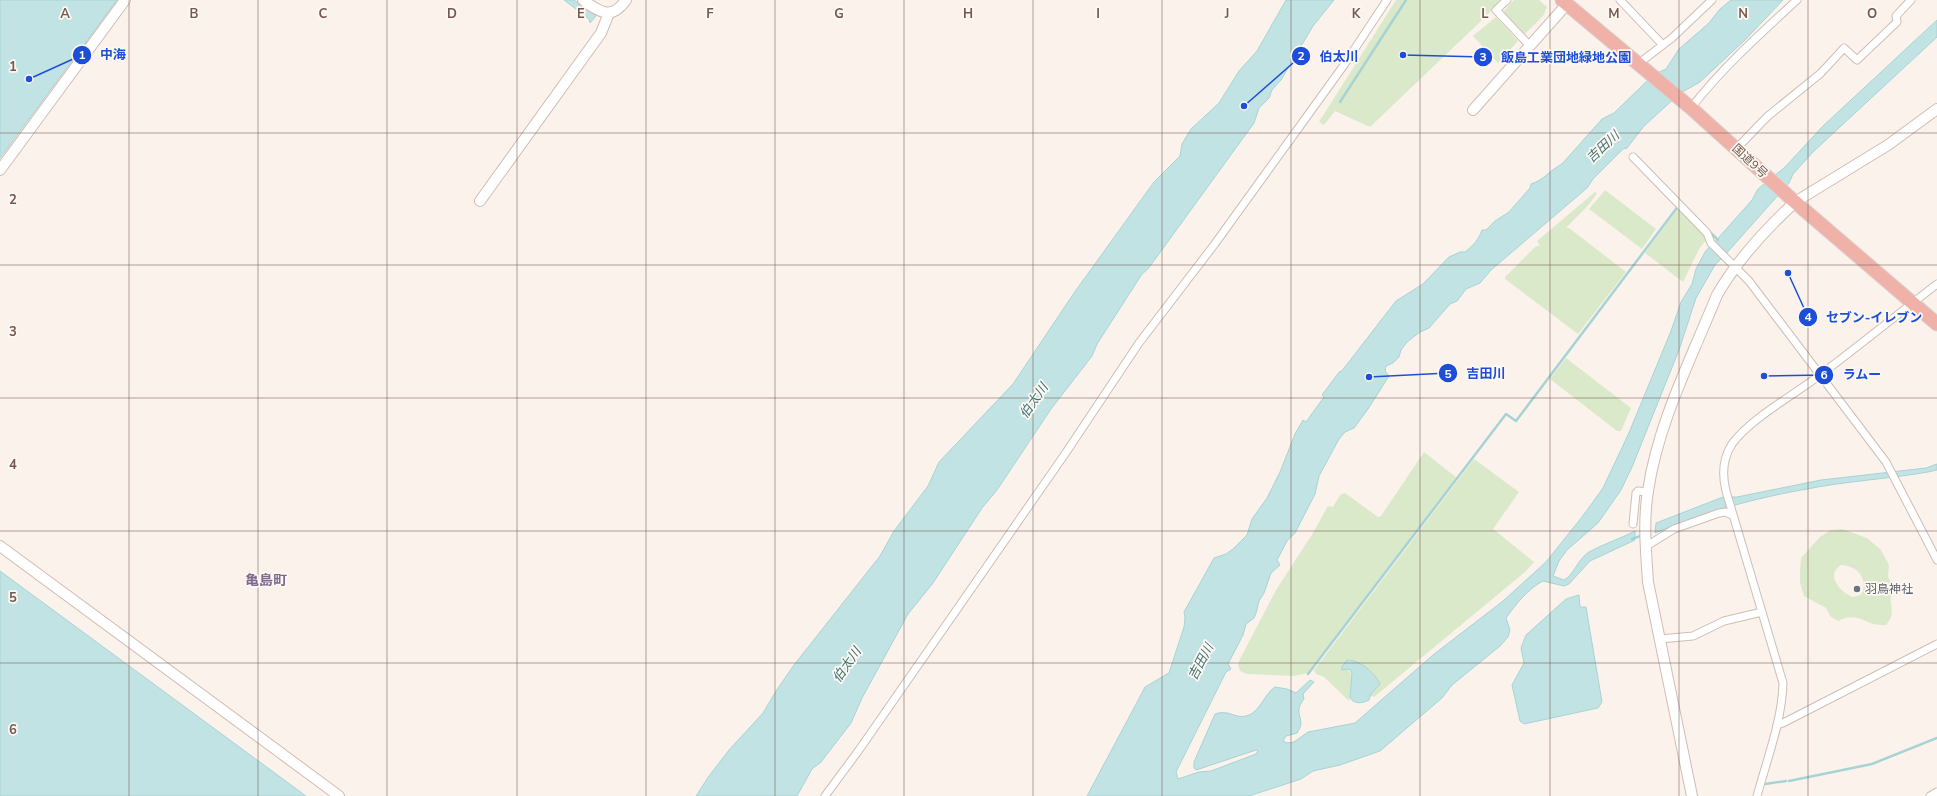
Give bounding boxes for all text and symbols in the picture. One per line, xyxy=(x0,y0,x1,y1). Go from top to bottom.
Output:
text: A xyxy=(60,5,70,23)
text: B xyxy=(190,5,199,23)
text: C xyxy=(319,5,328,23)
text: D xyxy=(447,5,457,23)
text: E xyxy=(577,5,585,23)
text: F xyxy=(706,5,714,23)
text: G xyxy=(834,5,844,23)
text: H xyxy=(963,5,973,23)
text: I xyxy=(1096,5,1100,23)
text: J xyxy=(1224,5,1229,23)
text: K xyxy=(1352,5,1361,23)
text: L xyxy=(1481,5,1489,23)
text: M xyxy=(1608,5,1620,23)
text: N xyxy=(1738,5,1748,23)
text: O xyxy=(1867,5,1877,23)
callout: 中海 xyxy=(72,42,134,67)
callout: 伯太川 xyxy=(1291,44,1366,69)
callout: 飯島工業団地緑地公園 xyxy=(1473,45,1639,70)
text: 中海 xyxy=(100,46,126,64)
text: 1 xyxy=(78,47,86,63)
text: 2 xyxy=(1297,48,1305,64)
text: 伯太川 xyxy=(1319,48,1359,66)
text: 3 xyxy=(1479,49,1487,65)
text: 飯島工業団地緑地公園 xyxy=(1501,49,1631,67)
text: 1 xyxy=(9,58,17,76)
water label: 吉田川 xyxy=(1583,126,1625,167)
street label: 国道9号 xyxy=(1729,140,1771,182)
text: 2 xyxy=(9,191,17,209)
callout: セブン-イレブン xyxy=(1798,305,1931,330)
text: 4 xyxy=(1804,309,1812,325)
text: セブン-イレブン xyxy=(1826,309,1922,327)
text: 3 xyxy=(9,323,17,341)
callout: 吉田川 xyxy=(1438,361,1513,386)
callout: ラムー xyxy=(1814,362,1889,387)
text: 吉田川 xyxy=(1466,365,1506,383)
text: 5 xyxy=(1444,366,1452,382)
text: ラムー xyxy=(1843,366,1881,384)
text: 6 xyxy=(1820,367,1828,383)
water label: 伯太川 xyxy=(1015,378,1054,422)
text: 4 xyxy=(9,456,17,474)
district label: 亀島町 xyxy=(245,571,287,590)
place label: 羽鳥神社 xyxy=(1865,581,1913,597)
marker: 羽鳥神社 xyxy=(1852,584,1862,594)
text: 5 xyxy=(9,589,17,607)
water label: 吉田川 xyxy=(1184,639,1219,683)
water label: 伯太川 xyxy=(828,642,867,686)
text: 6 xyxy=(9,721,17,739)

